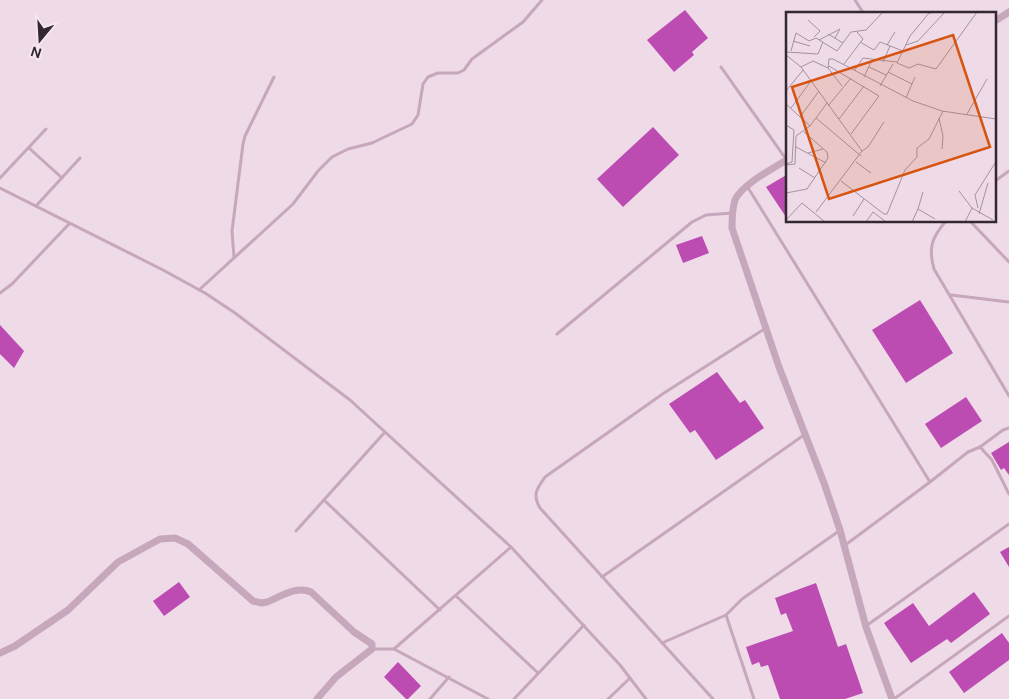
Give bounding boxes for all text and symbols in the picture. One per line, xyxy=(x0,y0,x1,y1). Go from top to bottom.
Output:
inset map xyxy=(786,12,996,222)
north arrow xyxy=(15,15,65,65)
text: N xyxy=(28,42,44,63)

